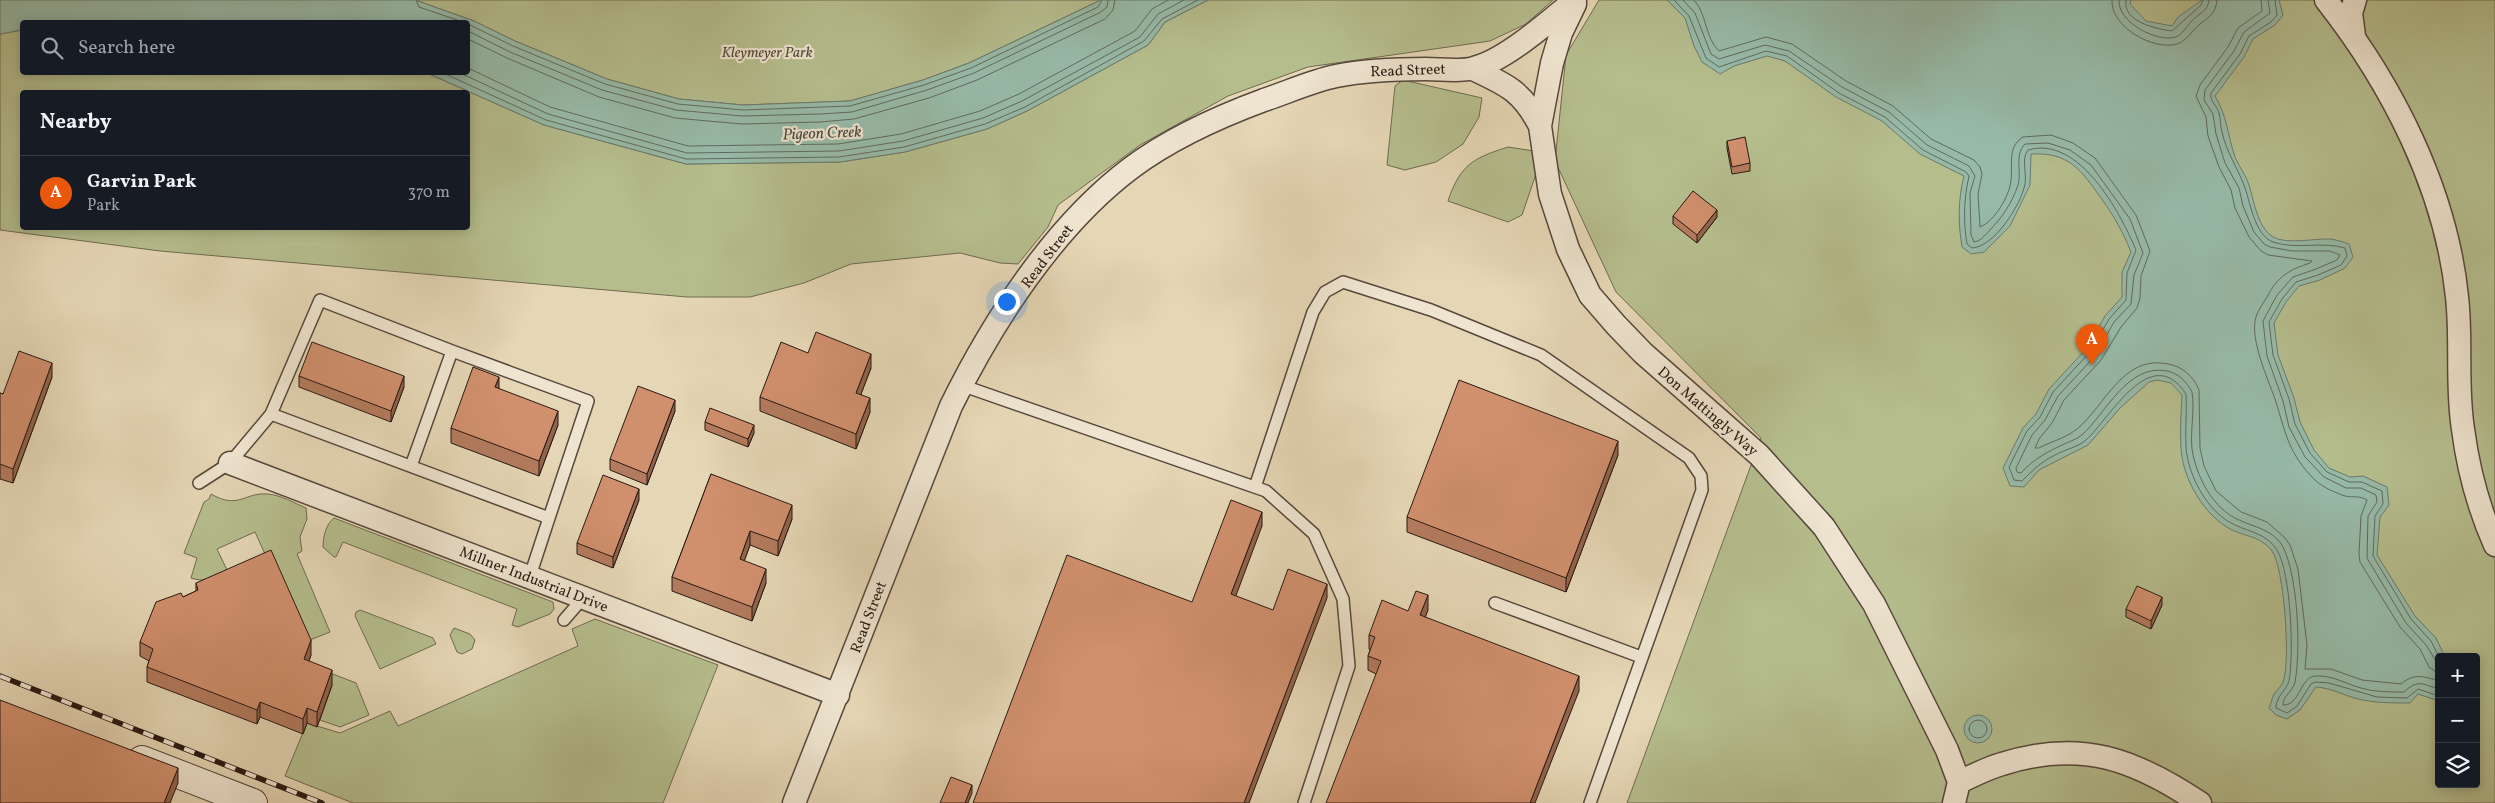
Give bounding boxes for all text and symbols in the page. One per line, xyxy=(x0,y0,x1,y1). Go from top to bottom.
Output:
search box xyxy=(20,20,470,75)
icon: search xyxy=(38,34,66,62)
text: Search here xyxy=(78,35,175,61)
park label: Kleymeyer Park xyxy=(721,43,813,64)
street label: Read Street xyxy=(1370,60,1446,83)
text: Nearby xyxy=(40,108,111,137)
water label: Pigeon Creek xyxy=(782,122,863,146)
text: Garvin Park xyxy=(87,169,197,195)
text: A xyxy=(50,182,62,204)
text: 370 m xyxy=(408,182,450,204)
text: Park xyxy=(87,195,120,217)
street label: Read Street xyxy=(1017,221,1079,293)
your location xyxy=(994,289,1020,315)
pin: A xyxy=(2076,324,2108,365)
street label: Don Mattingly Way xyxy=(1652,362,1762,462)
street label: Millner Industrial Drive xyxy=(456,542,611,619)
street label: Read Street xyxy=(846,579,893,656)
map controls xyxy=(2435,653,2480,788)
button: + xyxy=(2435,653,2480,698)
button: − xyxy=(2435,698,2480,743)
button: layers xyxy=(2435,743,2480,788)

